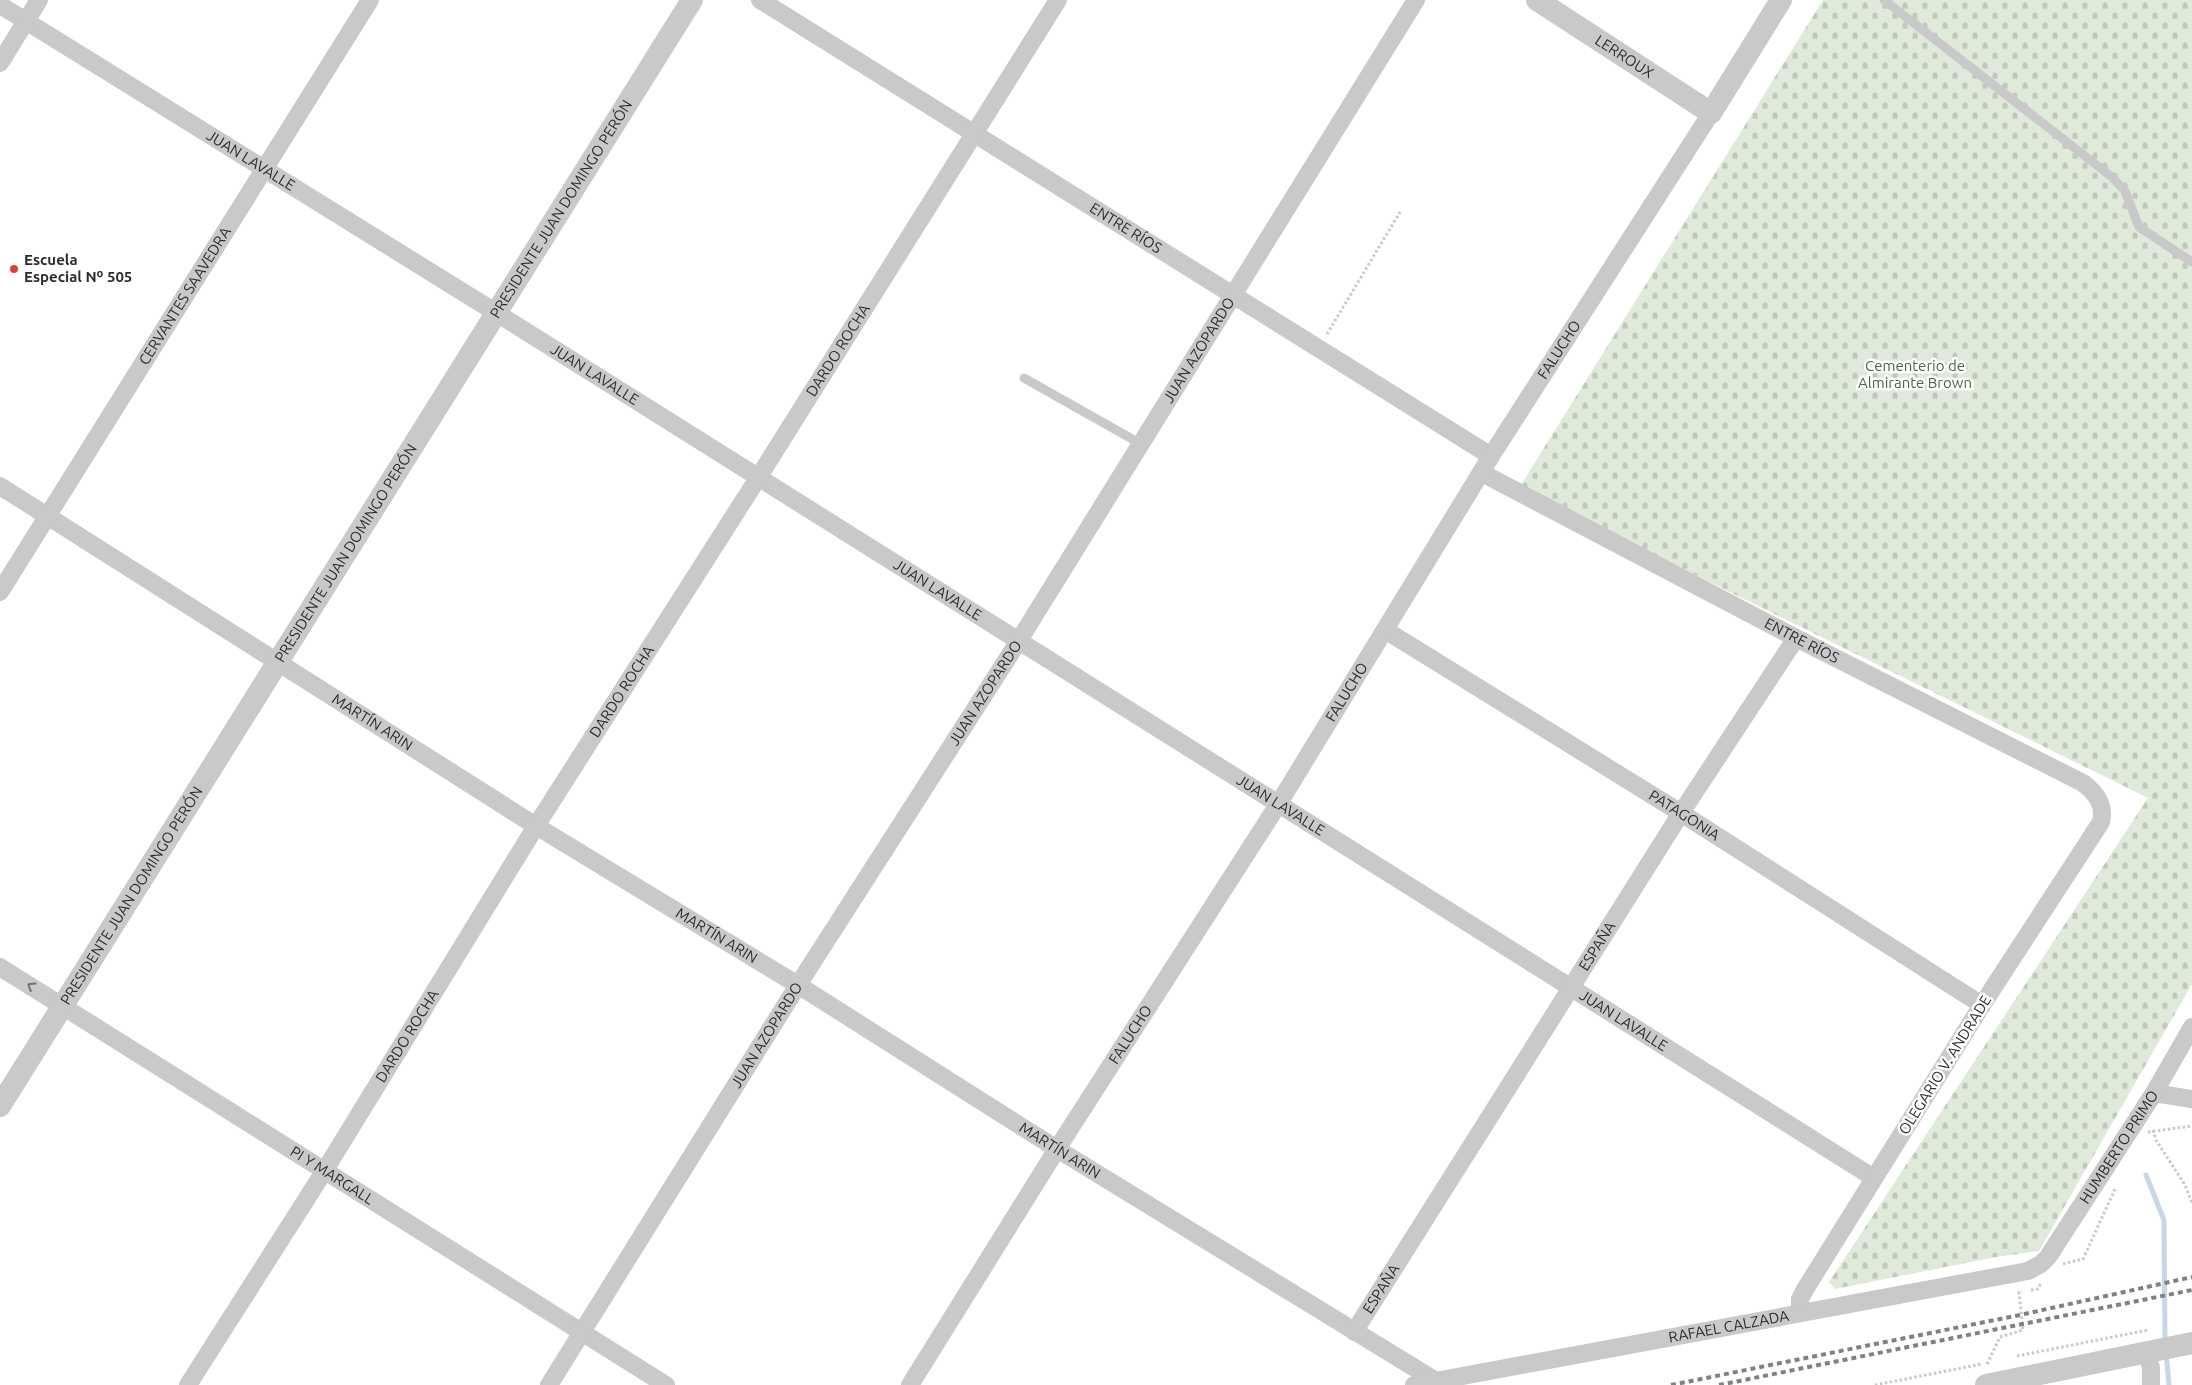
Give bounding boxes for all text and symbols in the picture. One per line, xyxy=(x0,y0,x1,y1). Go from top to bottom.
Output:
street label: LERROUX xyxy=(1592,31,1657,81)
street label: PRESIDENTE JUAN DOMINGO PERÓN xyxy=(486,97,635,321)
street label: JUAN LAVALLE xyxy=(204,126,298,194)
street label: ENTRE RÍOS xyxy=(1087,199,1165,257)
street label: CERVANTES SAAVEDRA xyxy=(135,223,234,368)
place label: Escuela Especial Nº 505 xyxy=(24,251,132,285)
marker: Escuela Especial Nº 505 xyxy=(8,263,20,275)
street label: JUAN AZOPARDO xyxy=(1159,294,1238,406)
street label: DARDO ROCHA xyxy=(802,301,873,399)
street label: FALUCHO xyxy=(1534,317,1584,382)
street label: JUAN LAVALLE xyxy=(548,340,642,408)
park label: Cementerio de Almirante Brown xyxy=(1858,357,1972,391)
street label: PRESIDENTE JUAN DOMINGO PERÓN xyxy=(271,441,420,665)
street label: JUAN LAVALLE xyxy=(891,555,985,623)
street label: ENTRE RÍOS xyxy=(1762,614,1842,666)
street label: JUAN AZOPARDO xyxy=(945,637,1025,748)
street label: DARDO ROCHA xyxy=(586,642,657,740)
street label: FALUCHO xyxy=(1322,659,1371,725)
street label: MARTÍN ARIN xyxy=(329,690,416,754)
street label: JUAN LAVALLE xyxy=(1234,771,1328,839)
street label: PRESIDENTE JUAN DOMINGO PERÓN xyxy=(57,783,206,1008)
street label: PATAGONIA xyxy=(1646,786,1723,844)
street label: MARTÍN ARIN xyxy=(673,904,761,966)
street label: ESPAÑA xyxy=(1575,918,1619,974)
street label: JUAN AZOPARDO xyxy=(727,979,806,1091)
one-way arrow xyxy=(28,983,37,993)
street label: DARDO ROCHA xyxy=(372,986,442,1085)
street label: JUAN LAVALLE xyxy=(1577,986,1671,1054)
street label: OLEGARIO V. ANDRADE xyxy=(1895,992,1994,1137)
street label: FALUCHO xyxy=(1105,1002,1155,1067)
street label: HUMBERTO PRIMO xyxy=(2076,1087,2161,1207)
street label: MARTÍN ARIN xyxy=(1016,1118,1104,1182)
street label: PI Y MARGALL xyxy=(287,1142,378,1208)
street label: ESPAÑA xyxy=(1359,1261,1403,1316)
street label: RAFAEL CALZADA xyxy=(1667,1307,1790,1346)

